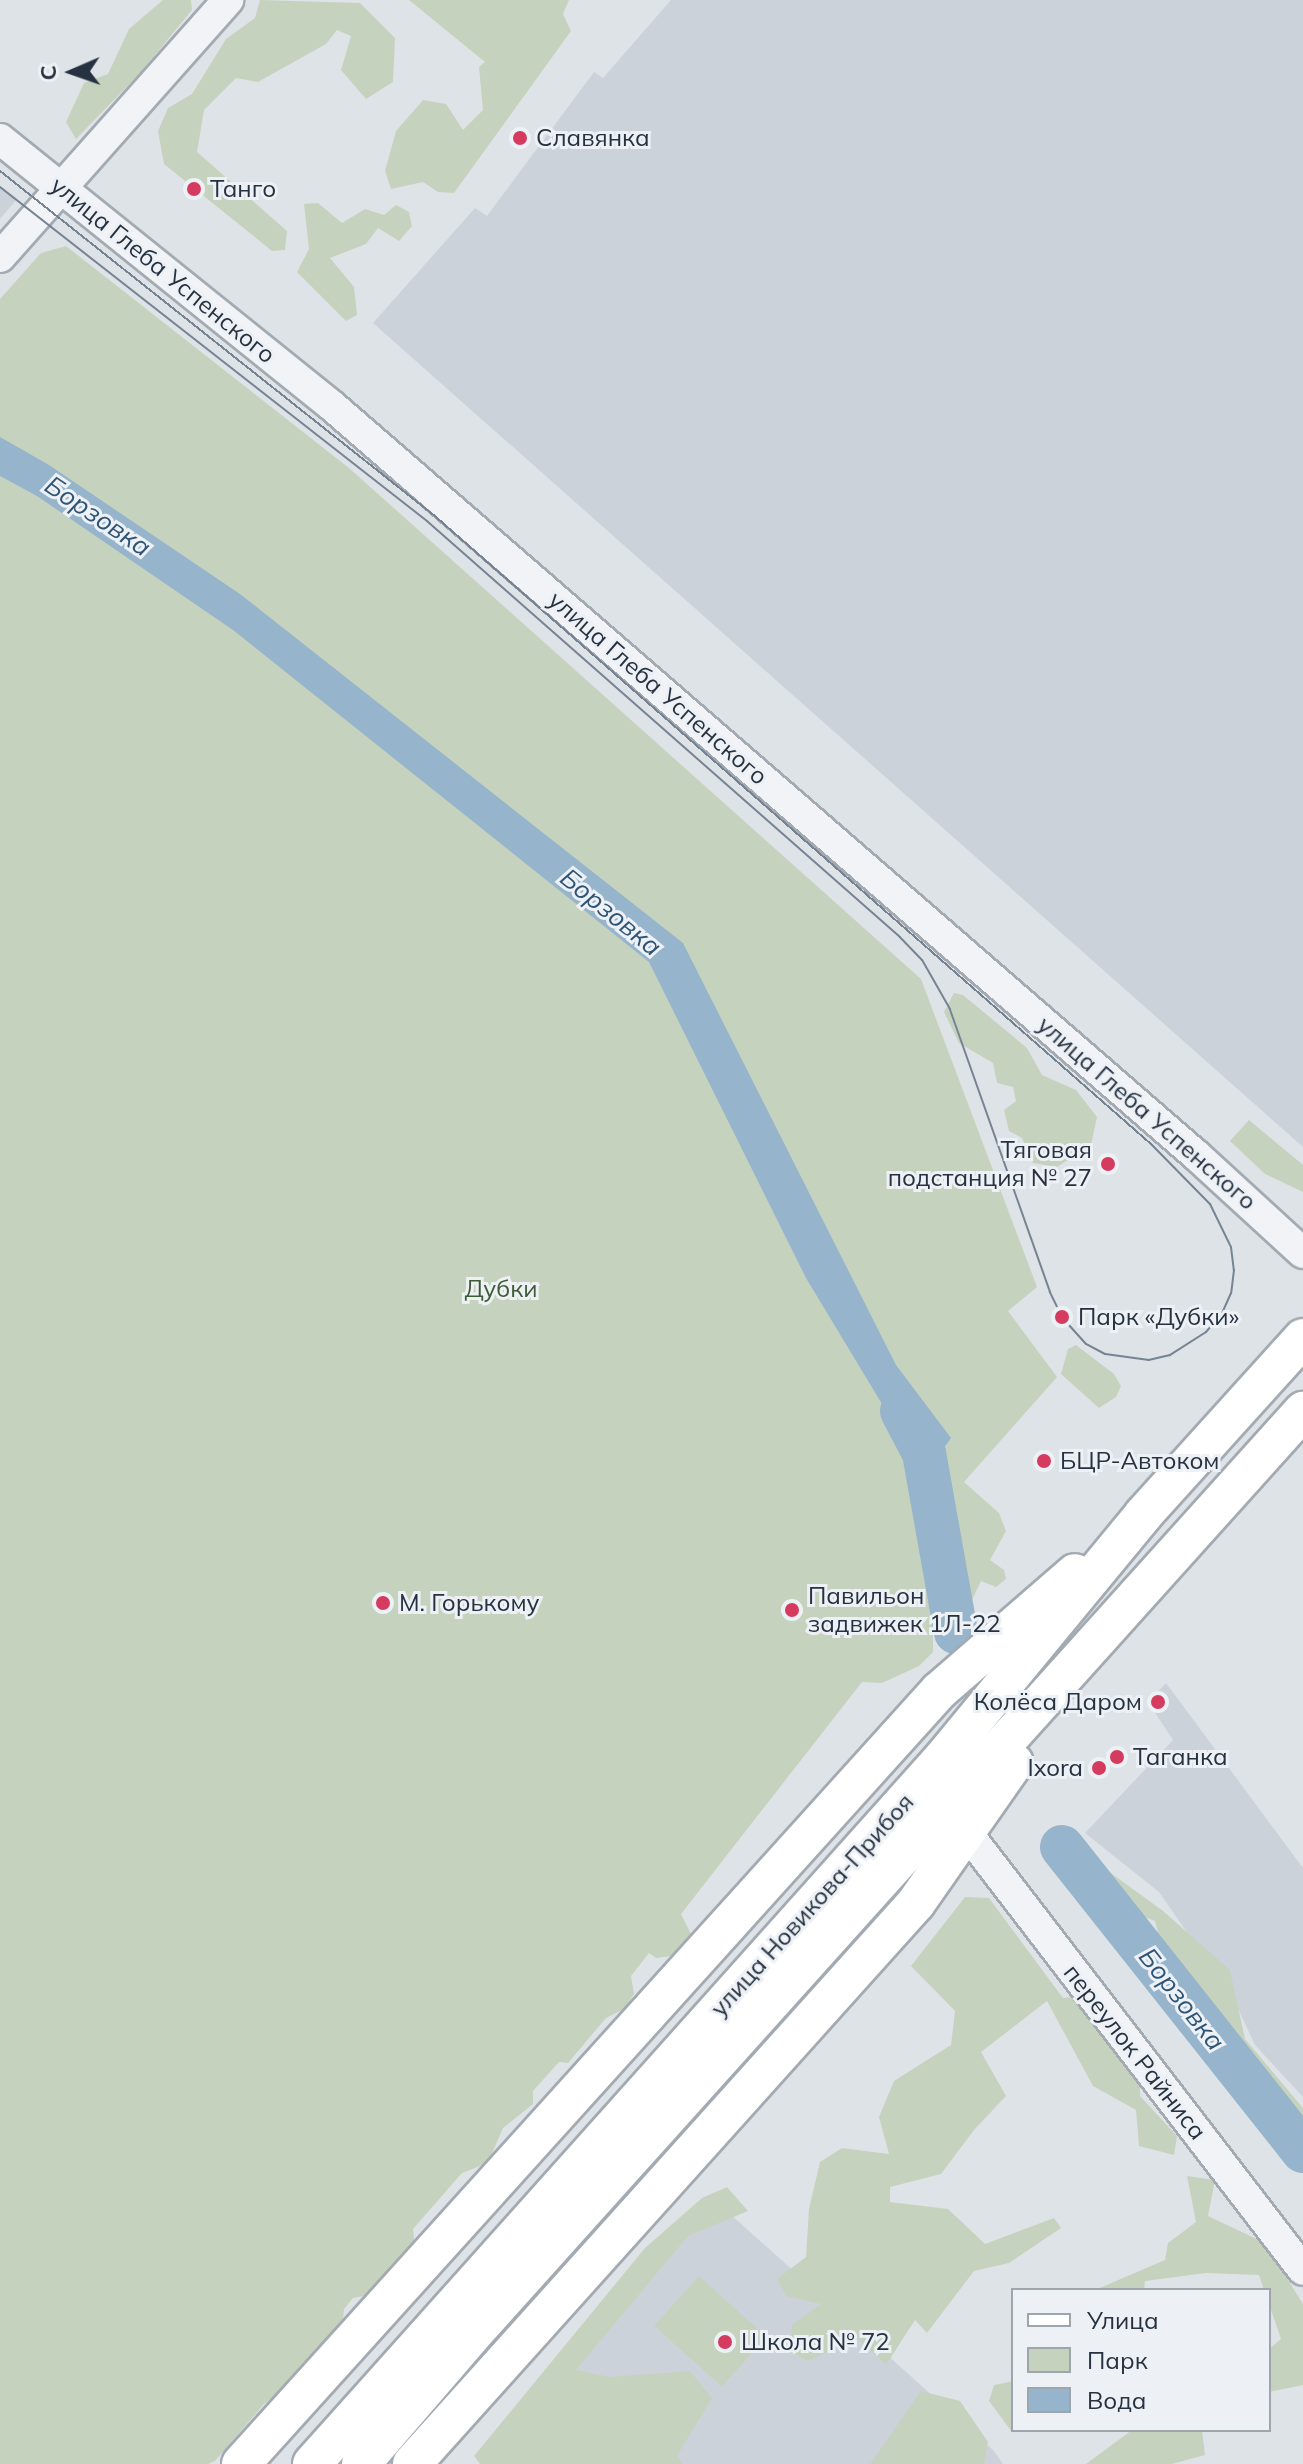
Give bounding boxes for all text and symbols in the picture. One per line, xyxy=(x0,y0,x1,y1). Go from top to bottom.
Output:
north arrow xyxy=(32,32,112,112)
text: С xyxy=(34,65,62,81)
place label: Славянка xyxy=(536,124,650,152)
marker: Славянка xyxy=(511,129,529,147)
street label: улица Глеба Успенского xyxy=(45,171,281,369)
place label: Танго xyxy=(210,175,276,203)
marker: Танго xyxy=(185,180,203,198)
water label: Борзовка xyxy=(39,469,157,563)
street label: улица Глеба Успенского xyxy=(543,585,773,791)
water label: Борзовка xyxy=(554,862,668,962)
street label: улица Глеба Успенского xyxy=(1032,1010,1262,1216)
place label: Тяговая подстанция № 27 xyxy=(888,1136,1092,1192)
marker: Тяговая подстанция № 27 xyxy=(1099,1155,1117,1173)
park label: Дубки xyxy=(465,1275,537,1303)
place label: Парк «Дубки» xyxy=(1078,1303,1239,1331)
marker: Парк «Дубки» xyxy=(1053,1308,1071,1326)
place label: БЦР-Автоком xyxy=(1060,1447,1219,1475)
marker: БЦР-Автоком xyxy=(1035,1452,1053,1470)
place label: Павильон задвижек 1Л-22 xyxy=(808,1582,1001,1638)
place label: М. Горькому xyxy=(399,1589,540,1617)
marker: М. Горькому xyxy=(374,1594,392,1612)
marker: Павильон задвижек 1Л-22 xyxy=(783,1601,801,1619)
place label: Колёса Даром xyxy=(974,1688,1142,1716)
marker: Колёса Даром xyxy=(1149,1693,1167,1711)
place label: Таганка xyxy=(1133,1743,1228,1771)
marker: Таганка xyxy=(1108,1748,1126,1766)
place label: Ixora xyxy=(1028,1754,1083,1782)
marker: Ixora xyxy=(1090,1759,1108,1777)
street label: улица Новикова-Прибоя xyxy=(704,1788,920,2022)
water label: Борзовка xyxy=(1132,1942,1232,2056)
street label: переулок Райниса xyxy=(1058,1959,1212,2145)
legend xyxy=(1011,2288,1271,2432)
text: Улица xyxy=(1087,2305,1159,2335)
place label: Школа № 72 xyxy=(741,2328,890,2356)
marker: Школа № 72 xyxy=(716,2333,734,2351)
text: Парк xyxy=(1087,2345,1148,2375)
text: Вода xyxy=(1087,2385,1147,2415)

